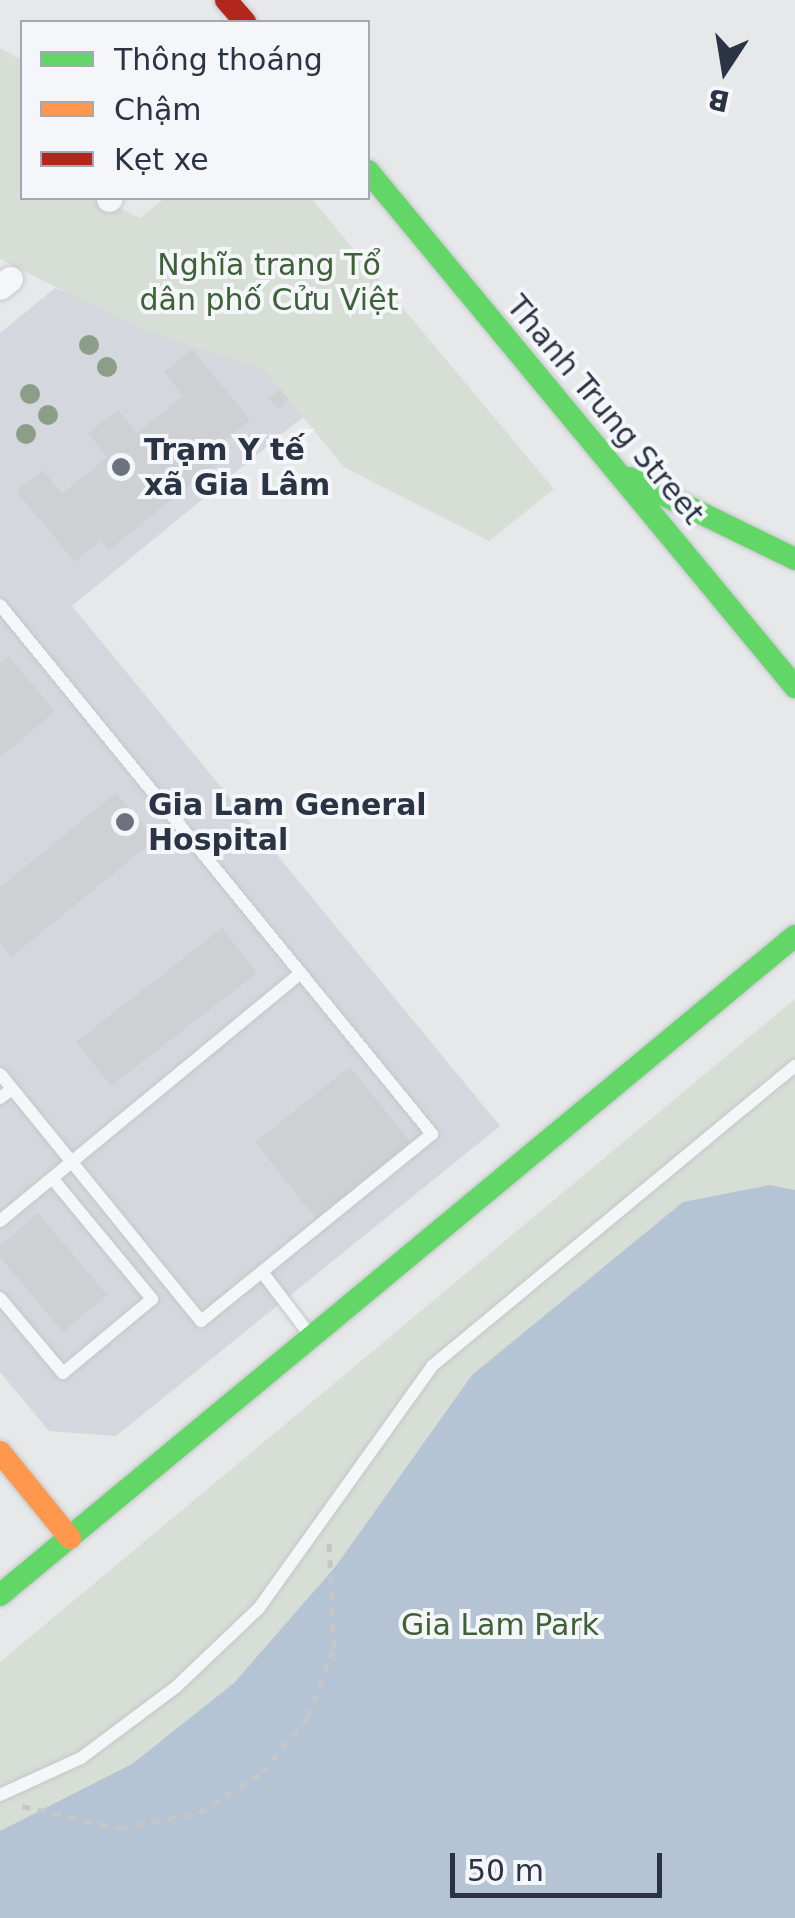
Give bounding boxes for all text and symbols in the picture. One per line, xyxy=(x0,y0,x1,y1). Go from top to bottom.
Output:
legend xyxy=(20,20,370,200)
north arrow xyxy=(675,20,775,120)
text: Thông thoáng xyxy=(114,42,323,77)
text: B xyxy=(705,81,733,118)
text: Chậm xyxy=(114,92,202,127)
text: Kẹt xe xyxy=(114,142,209,177)
park label: Nghĩa trang Tổ dân phố Cửu Việt xyxy=(140,247,398,318)
street label: Thanh Trung Street xyxy=(499,288,711,532)
place label: Trạm Y tế xã Gia Lâm xyxy=(144,432,330,502)
marker: Trạm Y tế xã Gia Lâm xyxy=(108,454,134,480)
place label: Gia Lam General Hospital xyxy=(148,787,427,858)
marker: Gia Lam General Hospital xyxy=(112,809,138,835)
park label: Gia Lam Park xyxy=(401,1607,599,1643)
scale bar xyxy=(455,1833,668,1895)
text: 50 m xyxy=(467,1853,544,1888)

